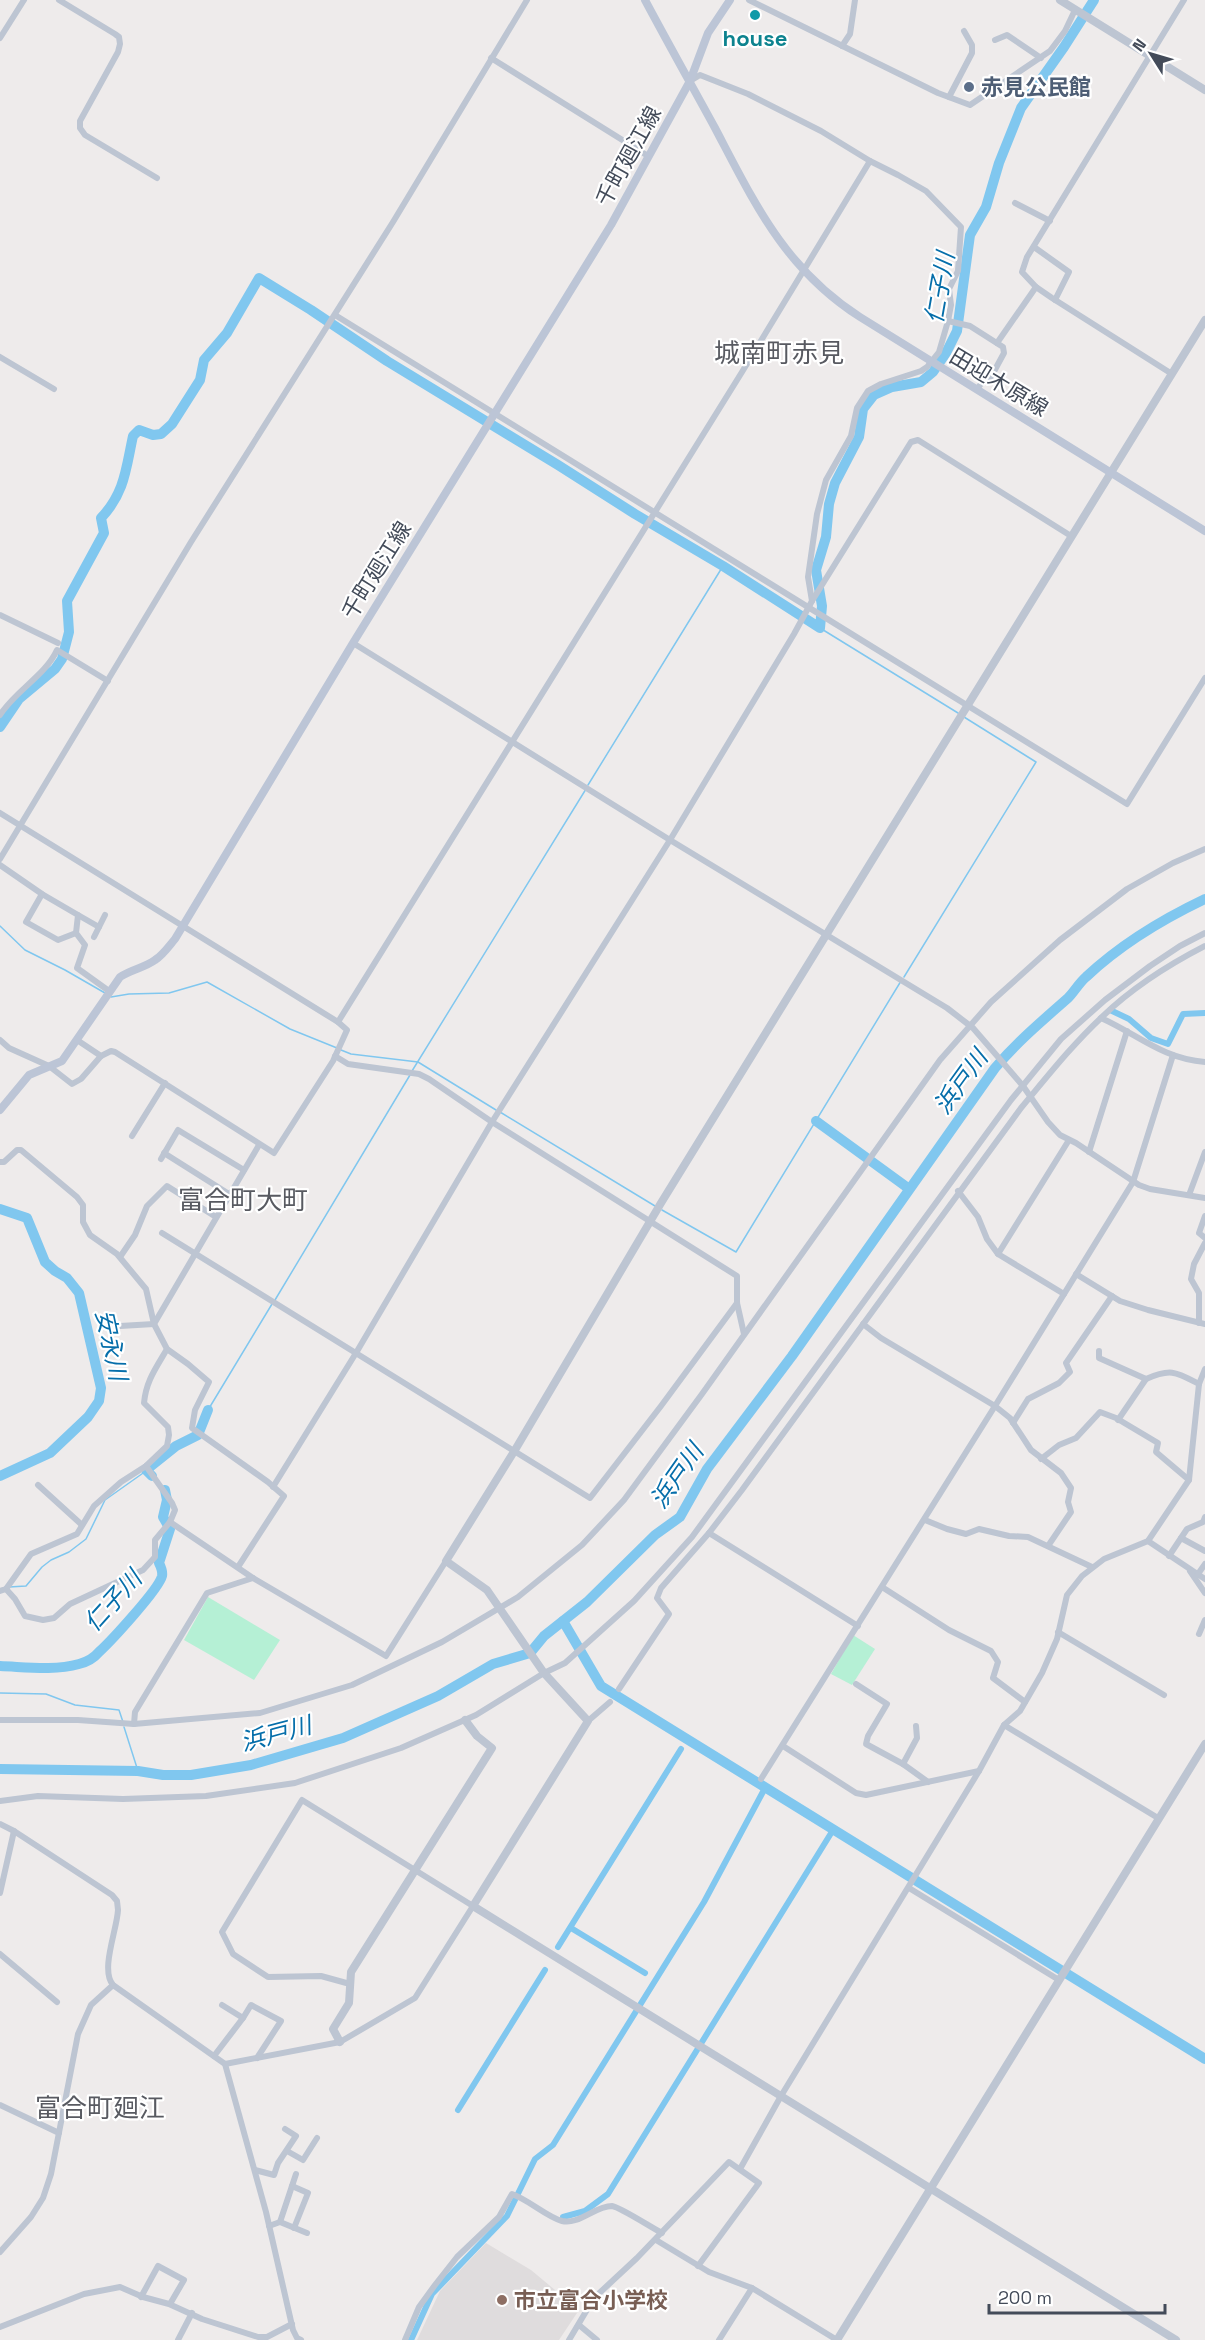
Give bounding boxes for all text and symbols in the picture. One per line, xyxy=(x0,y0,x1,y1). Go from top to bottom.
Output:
marker: house xyxy=(748,8,762,22)
place label: house xyxy=(723,24,787,52)
north arrow xyxy=(1121,24,1181,84)
text: N xyxy=(1128,35,1151,56)
place label: 赤見公民館 xyxy=(981,73,1091,101)
marker: 赤見公民館 xyxy=(962,80,976,94)
street label: 千町廻江線 xyxy=(589,101,667,211)
water label: 仁子川 xyxy=(918,247,962,326)
district label: 城南町赤見 xyxy=(714,336,844,370)
street label: 田迎木原線 xyxy=(945,342,1053,422)
street label: 千町廻江線 xyxy=(335,516,417,624)
water label: 浜戸川 xyxy=(927,1041,996,1120)
district label: 富合町大町 xyxy=(178,1183,308,1217)
water label: 安永川 xyxy=(89,1306,135,1386)
water label: 浜戸川 xyxy=(643,1435,712,1514)
water label: 仁子川 xyxy=(77,1561,150,1638)
water label: 浜戸川 xyxy=(237,1708,318,1758)
district label: 富合町廻江 xyxy=(35,2091,165,2125)
scale bar xyxy=(989,2277,1164,2315)
place label: 市立富合小学校 xyxy=(514,2286,668,2314)
text: 200 m xyxy=(998,2286,1052,2309)
marker: 市立富合小学校 xyxy=(495,2293,509,2307)

